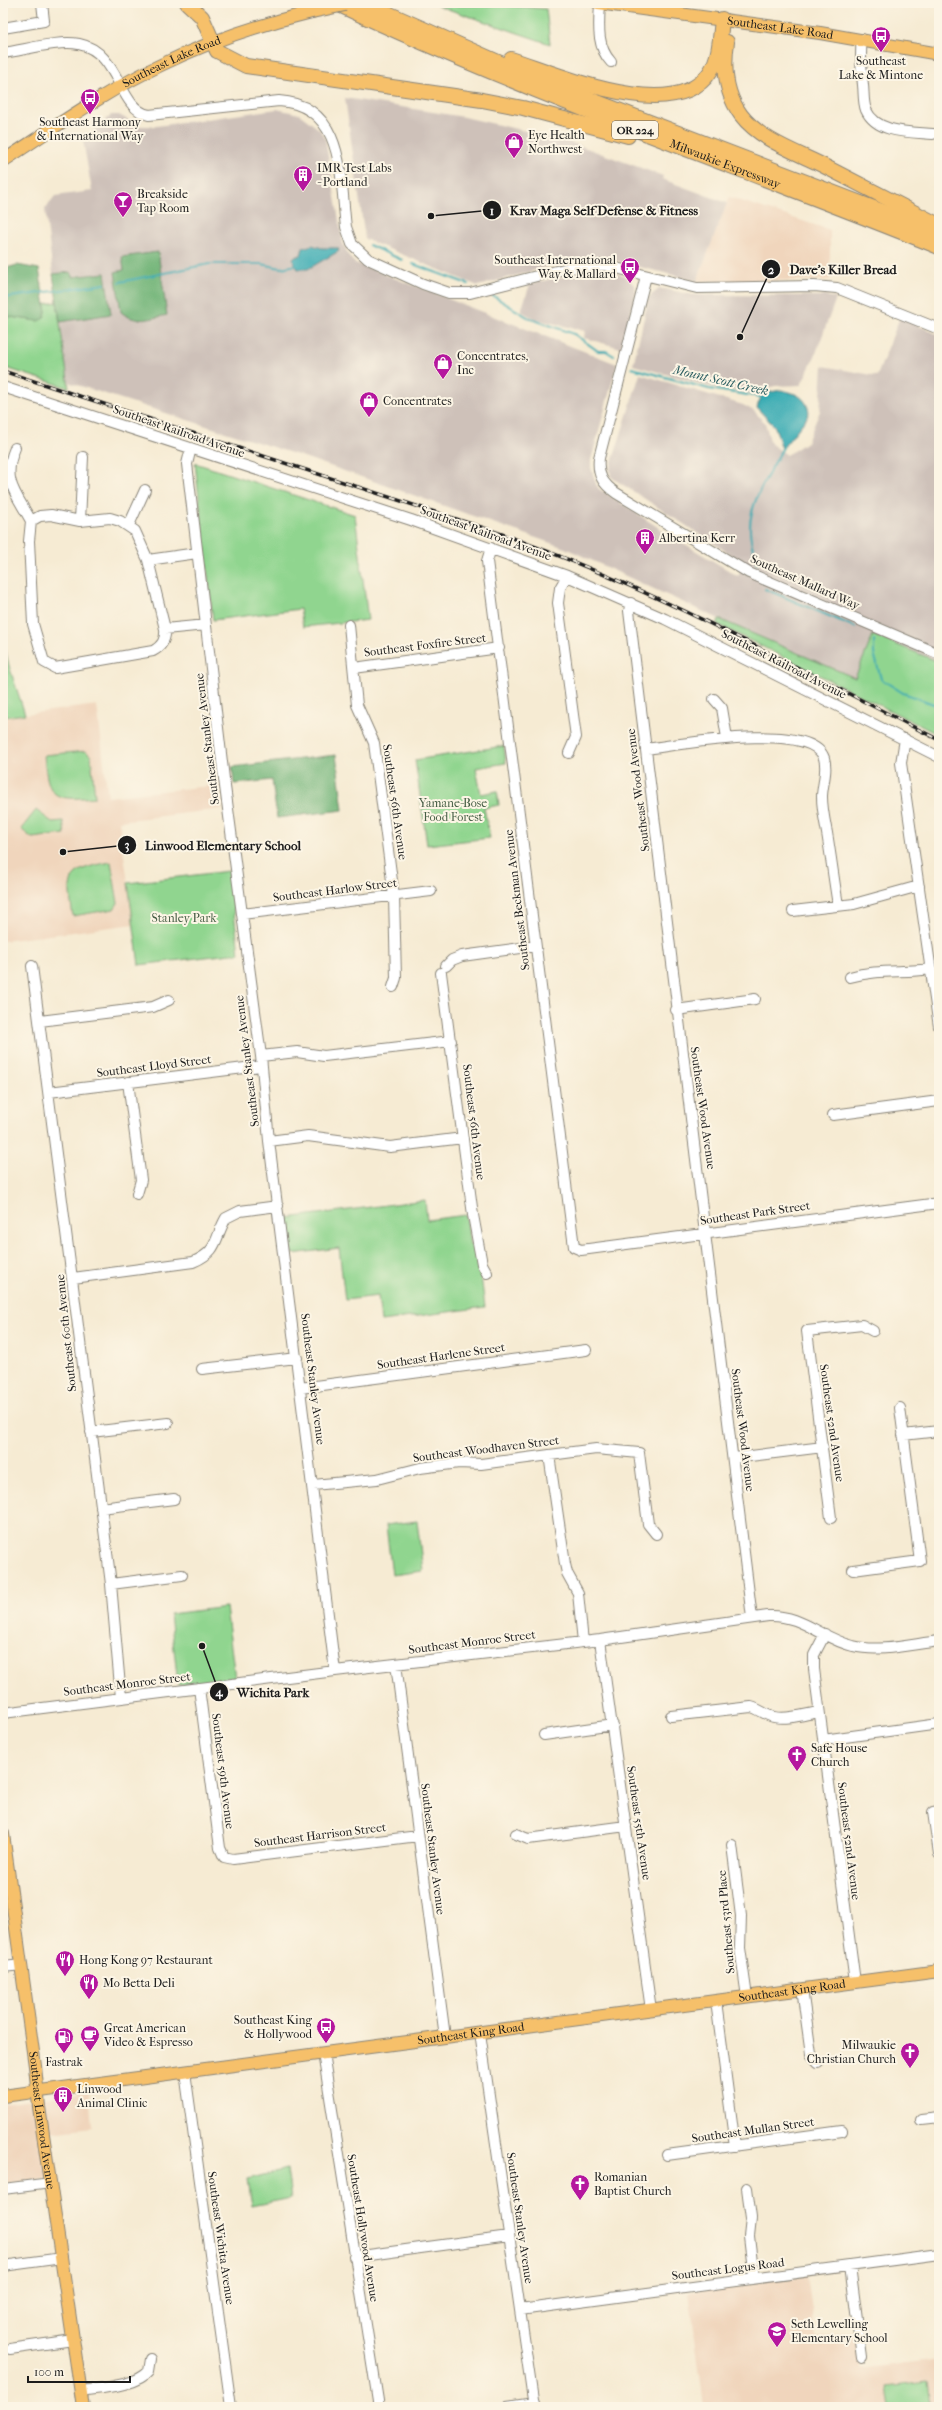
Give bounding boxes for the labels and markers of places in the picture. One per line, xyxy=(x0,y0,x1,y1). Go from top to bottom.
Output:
bus stop icon: Southeast Lake & Mintone xyxy=(870,25,892,53)
place label: Southeast Lake & Mintone xyxy=(839,54,923,82)
bus stop icon: Southeast Harmony & International Way xyxy=(79,87,101,115)
place label: Southeast Harmony & International Way xyxy=(37,115,144,143)
place label: Eye Health Northwest xyxy=(528,128,585,156)
shop icon: Eye Health Northwest xyxy=(503,131,525,159)
place label: IMR Test Labs - Portland xyxy=(317,161,392,189)
building icon: IMR Test Labs - Portland xyxy=(292,164,314,192)
place label: Breakside Tap Room xyxy=(137,187,189,215)
bar icon: Breakside Tap Room xyxy=(112,190,134,218)
callout: Krav Maga Self Defense & Fitness xyxy=(482,198,706,223)
place label: Southeast International Way & Mallard xyxy=(494,253,617,281)
bus stop icon: Southeast International Way & Mallard xyxy=(619,256,641,284)
callout: Dave's Killer Bread xyxy=(761,257,904,282)
place label: Concentrates, Inc xyxy=(457,349,529,377)
shop icon: Concentrates, Inc xyxy=(432,352,454,380)
shop icon: Concentrates xyxy=(358,390,380,418)
place label: Concentrates xyxy=(383,394,452,408)
building icon: Albertina Kerr xyxy=(634,527,656,555)
place label: Albertina Kerr xyxy=(658,531,736,545)
callout: Linwood Elementary School xyxy=(117,833,309,858)
callout: Wichita Park xyxy=(209,1680,318,1705)
place label: Safe House Church xyxy=(811,1741,868,1769)
church icon: Safe House Church xyxy=(786,1744,808,1772)
restaurant icon: Hong Kong 97 Restaurant xyxy=(54,1949,76,1977)
place label: Hong Kong 97 Restaurant xyxy=(79,1953,213,1967)
restaurant icon: Mo Betta Deli xyxy=(78,1972,100,2000)
place label: Mo Betta Deli xyxy=(103,1976,175,1990)
place label: Southeast King & Hollywood xyxy=(234,2013,313,2041)
bus stop icon: Southeast King & Hollywood xyxy=(315,2016,337,2044)
place label: Great American Video & Espresso xyxy=(103,2021,193,2049)
cafe icon: Great American Video & Espresso xyxy=(79,2024,101,2052)
fuel station icon: Fastrak xyxy=(53,2026,75,2054)
place label: Milwaukie Christian Church xyxy=(807,2038,896,2066)
church icon: Milwaukie Christian Church xyxy=(899,2041,921,2069)
place label: Fastrak xyxy=(45,2055,84,2069)
place label: Linwood Animal Clinic xyxy=(76,2082,147,2110)
building icon: Linwood Animal Clinic xyxy=(52,2085,74,2113)
place label: Romanian Baptist Church xyxy=(594,2170,672,2198)
church icon: Romanian Baptist Church xyxy=(569,2173,591,2201)
place label: Seth Lewelling Elementary School xyxy=(791,2317,888,2345)
school or university icon: Seth Lewelling Elementary School xyxy=(766,2320,788,2348)

